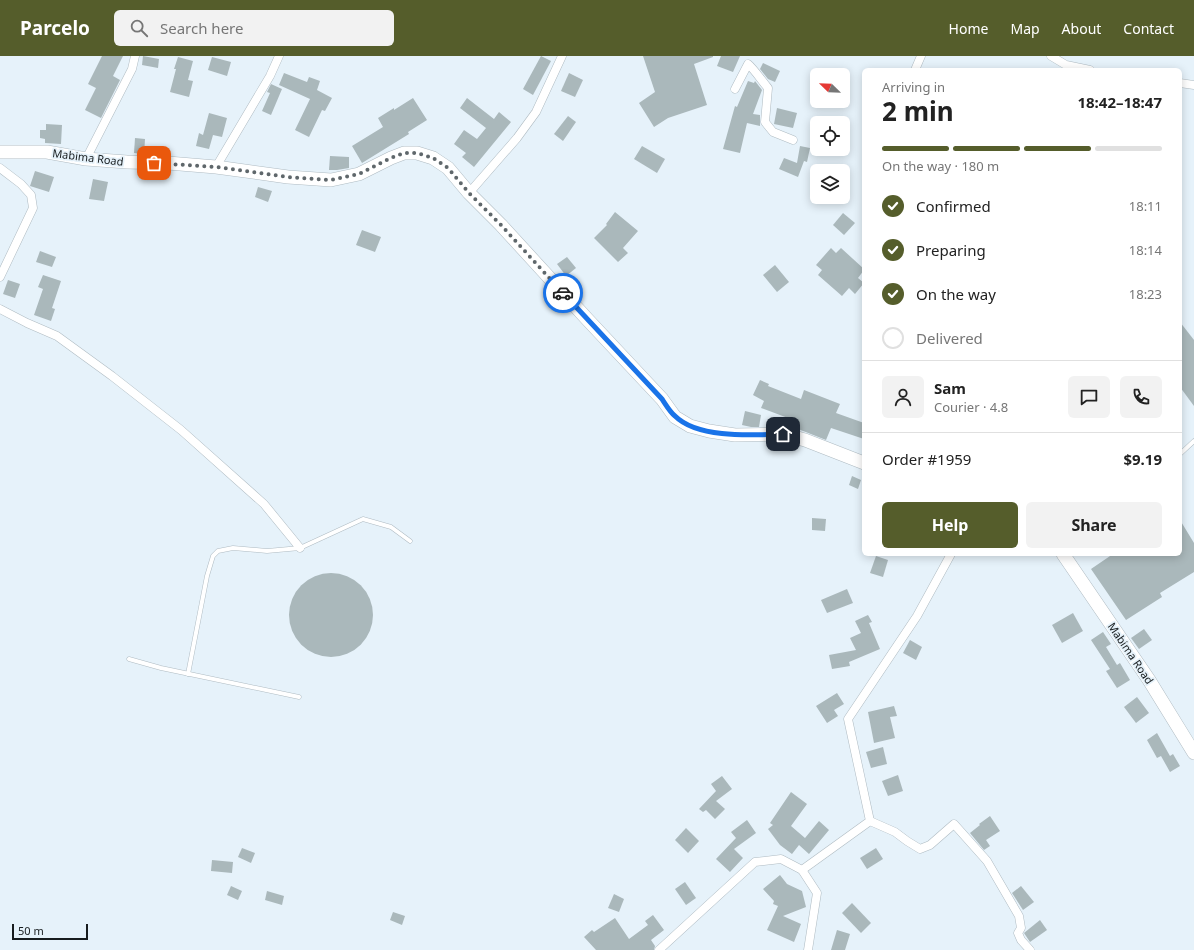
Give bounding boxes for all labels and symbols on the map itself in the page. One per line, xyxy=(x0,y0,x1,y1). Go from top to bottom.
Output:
north arrow xyxy=(810,68,850,108)
street label: Mabima Road xyxy=(52,145,124,169)
pin xyxy=(137,146,171,180)
courier xyxy=(543,273,583,313)
pin xyxy=(766,417,800,451)
street label: Mabima Road xyxy=(1105,619,1157,687)
scale bar xyxy=(12,922,88,941)

